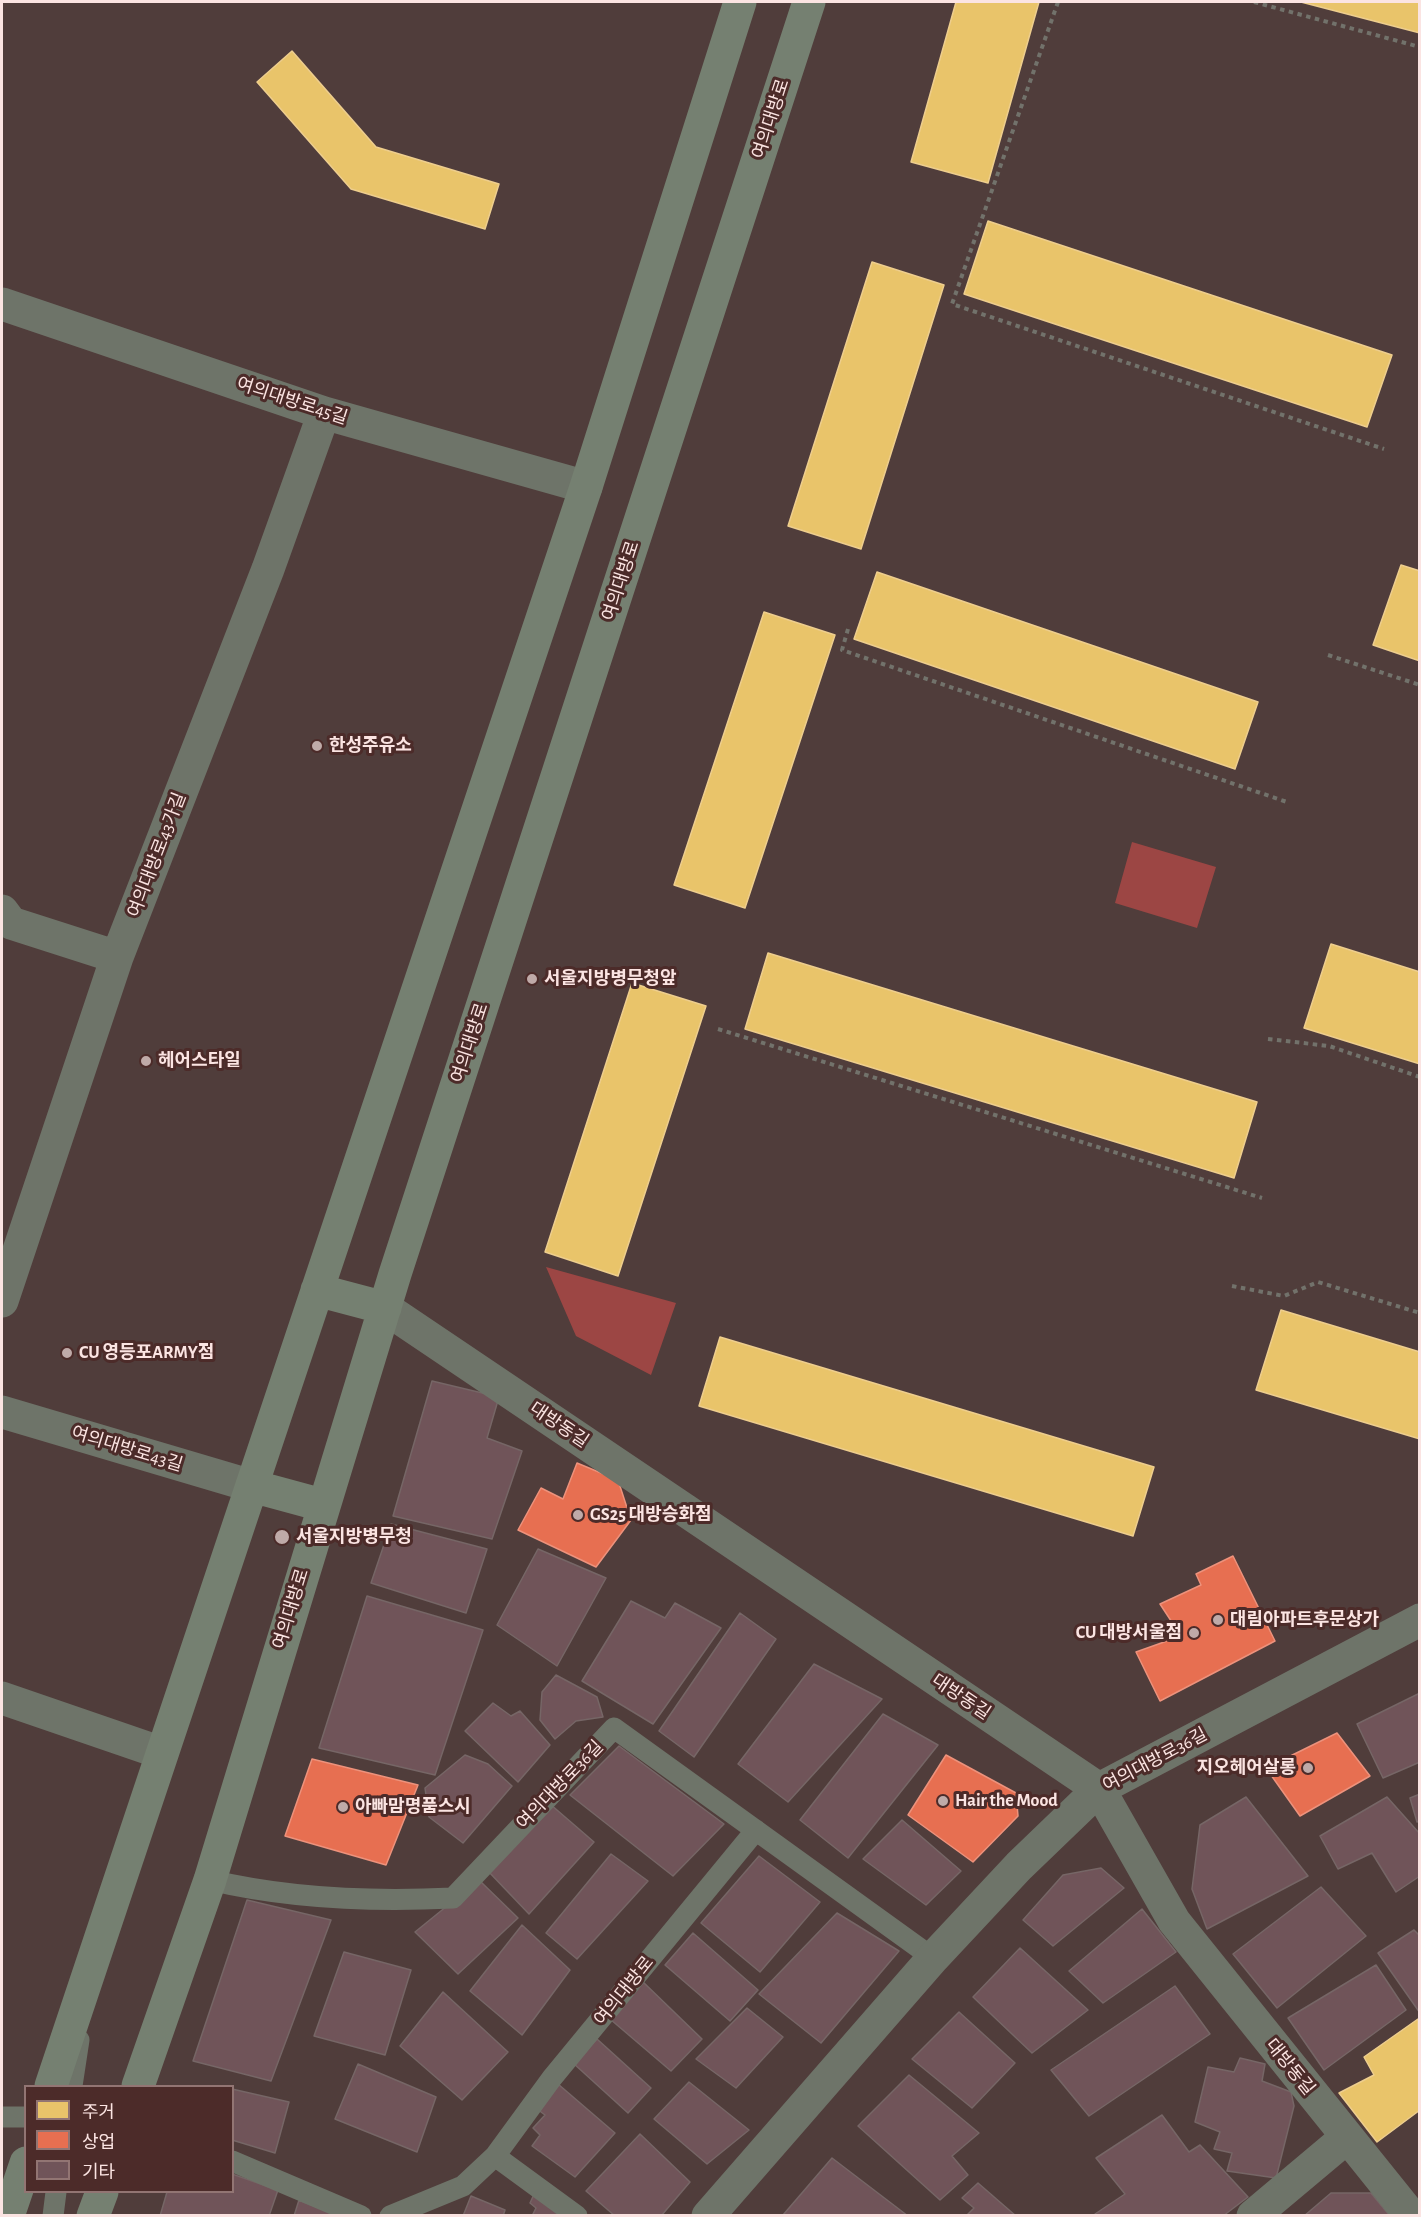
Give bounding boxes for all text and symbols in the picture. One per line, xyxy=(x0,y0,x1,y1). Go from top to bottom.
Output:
street label: 여의대방로 xyxy=(748,76,794,162)
street label: 여의대방로45길 xyxy=(234,373,350,429)
street label: 여의대방로 xyxy=(598,538,644,624)
place label: 한성주유소 xyxy=(329,735,412,757)
marker: 한성주유소 xyxy=(310,739,324,753)
street label: 여의대방로43가길 xyxy=(123,790,191,920)
place label: 서울지방병무청앞 xyxy=(544,968,676,990)
marker: 서울지방병무청앞 xyxy=(525,972,539,986)
street label: 여의대방로 xyxy=(447,1000,493,1086)
place label: 헤어스타일 xyxy=(158,1050,241,1072)
marker: 헤어스타일 xyxy=(139,1054,153,1068)
place label: CU 영등포ARMY점 xyxy=(79,1342,214,1364)
marker: CU 영등포ARMY점 xyxy=(60,1346,74,1360)
street label: 대방동길 xyxy=(526,1398,592,1452)
street label: 여의대방로43길 xyxy=(69,1422,185,1476)
place label: GS25 대방승화점 xyxy=(590,1504,711,1526)
marker: GS25 대방승화점 xyxy=(571,1508,585,1522)
place label: 서울지방병무청 xyxy=(296,1526,412,1548)
marker: 서울지방병무청 xyxy=(273,1528,291,1546)
street label: 여의대방로 xyxy=(269,1566,313,1652)
place label: 대림아파트후문상가 xyxy=(1230,1609,1379,1631)
marker: 대림아파트후문상가 xyxy=(1211,1613,1225,1627)
place label: CU 대방서울점 xyxy=(1076,1622,1182,1644)
marker: CU 대방서울점 xyxy=(1187,1626,1201,1640)
street label: 대방동길 xyxy=(928,1670,994,1724)
street label: 여의대방로36길 xyxy=(1099,1723,1211,1797)
street label: 여의대방로36길 xyxy=(512,1736,608,1834)
place label: 지오헤어살롱 xyxy=(1197,1757,1296,1779)
marker: 지오헤어살롱 xyxy=(1301,1761,1315,1775)
place label: Hair the Mood xyxy=(955,1790,1058,1812)
marker: Hair the Mood xyxy=(936,1794,950,1808)
place label: 아빠맘명품스시 xyxy=(355,1796,471,1818)
marker: 아빠맘명품스시 xyxy=(336,1800,350,1814)
street label: 여의대방로 xyxy=(590,1952,658,2030)
street label: 대방동길 xyxy=(1261,2034,1319,2100)
legend xyxy=(24,2085,234,2193)
text: 주거 xyxy=(82,2104,115,2122)
text: 상업 xyxy=(82,2134,115,2152)
text: 기타 xyxy=(82,2164,115,2182)

